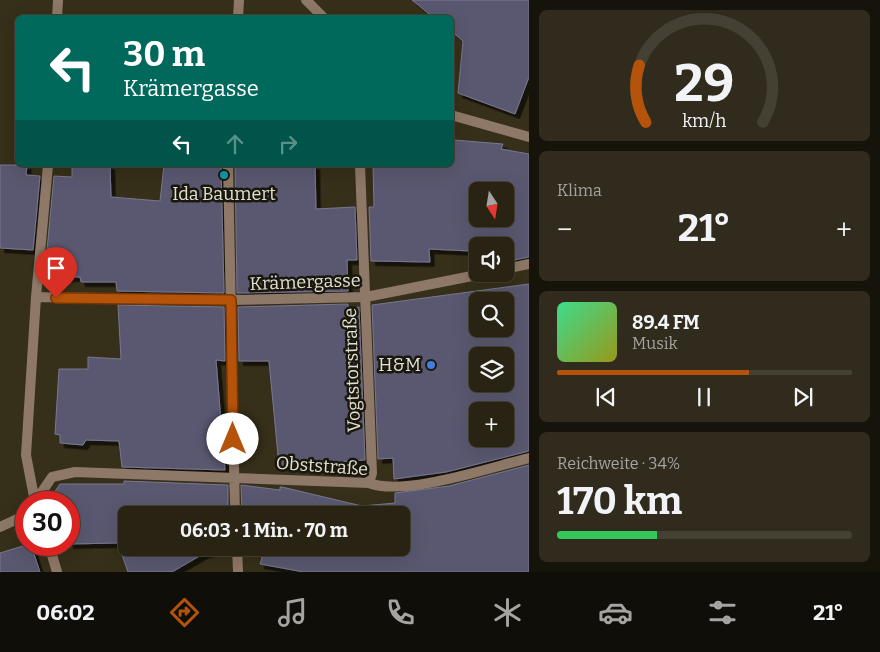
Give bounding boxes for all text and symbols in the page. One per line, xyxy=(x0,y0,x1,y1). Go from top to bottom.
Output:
text: 30 m xyxy=(123,33,205,75)
icon: left xyxy=(40,35,105,100)
text: 29 xyxy=(674,52,735,115)
text: Krämergasse xyxy=(123,75,259,102)
text: km/h xyxy=(682,110,727,132)
icon: left xyxy=(168,130,196,158)
icon: ahead xyxy=(221,130,249,158)
icon: right xyxy=(274,130,302,158)
marker: Ida Baumert xyxy=(218,169,230,181)
text: Klima xyxy=(557,181,602,200)
north arrow xyxy=(469,182,514,228)
map controls xyxy=(469,182,514,447)
place label: Ida Baumert xyxy=(172,183,276,205)
text: 21° xyxy=(678,205,731,251)
text: − xyxy=(557,213,572,246)
text: + xyxy=(836,213,852,246)
button: sound xyxy=(469,237,514,282)
pin xyxy=(35,247,77,298)
icon: arrive xyxy=(42,254,70,282)
street label: Krämergasse xyxy=(249,269,361,295)
button: search xyxy=(469,292,514,337)
street label: Vogtstorstraße xyxy=(339,307,365,433)
text: 89.4 FM xyxy=(632,311,700,334)
text: Musik xyxy=(632,334,678,353)
button: layers xyxy=(469,347,514,392)
place label: H&M xyxy=(378,354,421,376)
marker: H&M xyxy=(425,359,437,371)
icon: previous xyxy=(592,383,620,411)
icon: pause xyxy=(690,383,718,411)
icon: next xyxy=(789,383,817,411)
button: + xyxy=(469,402,514,447)
position arrow xyxy=(206,412,258,464)
street label: Obststraße xyxy=(275,452,369,480)
text: Reichweite · 34% xyxy=(557,454,680,473)
text: 170 km xyxy=(557,478,682,524)
speed limit sign: 30 xyxy=(15,491,80,556)
text: 06:03 · 1 Min. · 70 m xyxy=(180,519,348,542)
icon: directions xyxy=(167,595,202,630)
icon: music xyxy=(275,595,310,630)
icon: phone xyxy=(383,595,418,630)
icon: climate xyxy=(490,595,525,630)
icon: car xyxy=(598,595,633,630)
icon: filters xyxy=(705,595,740,630)
text: 06:02 xyxy=(36,599,95,626)
text: 21° xyxy=(813,599,844,626)

